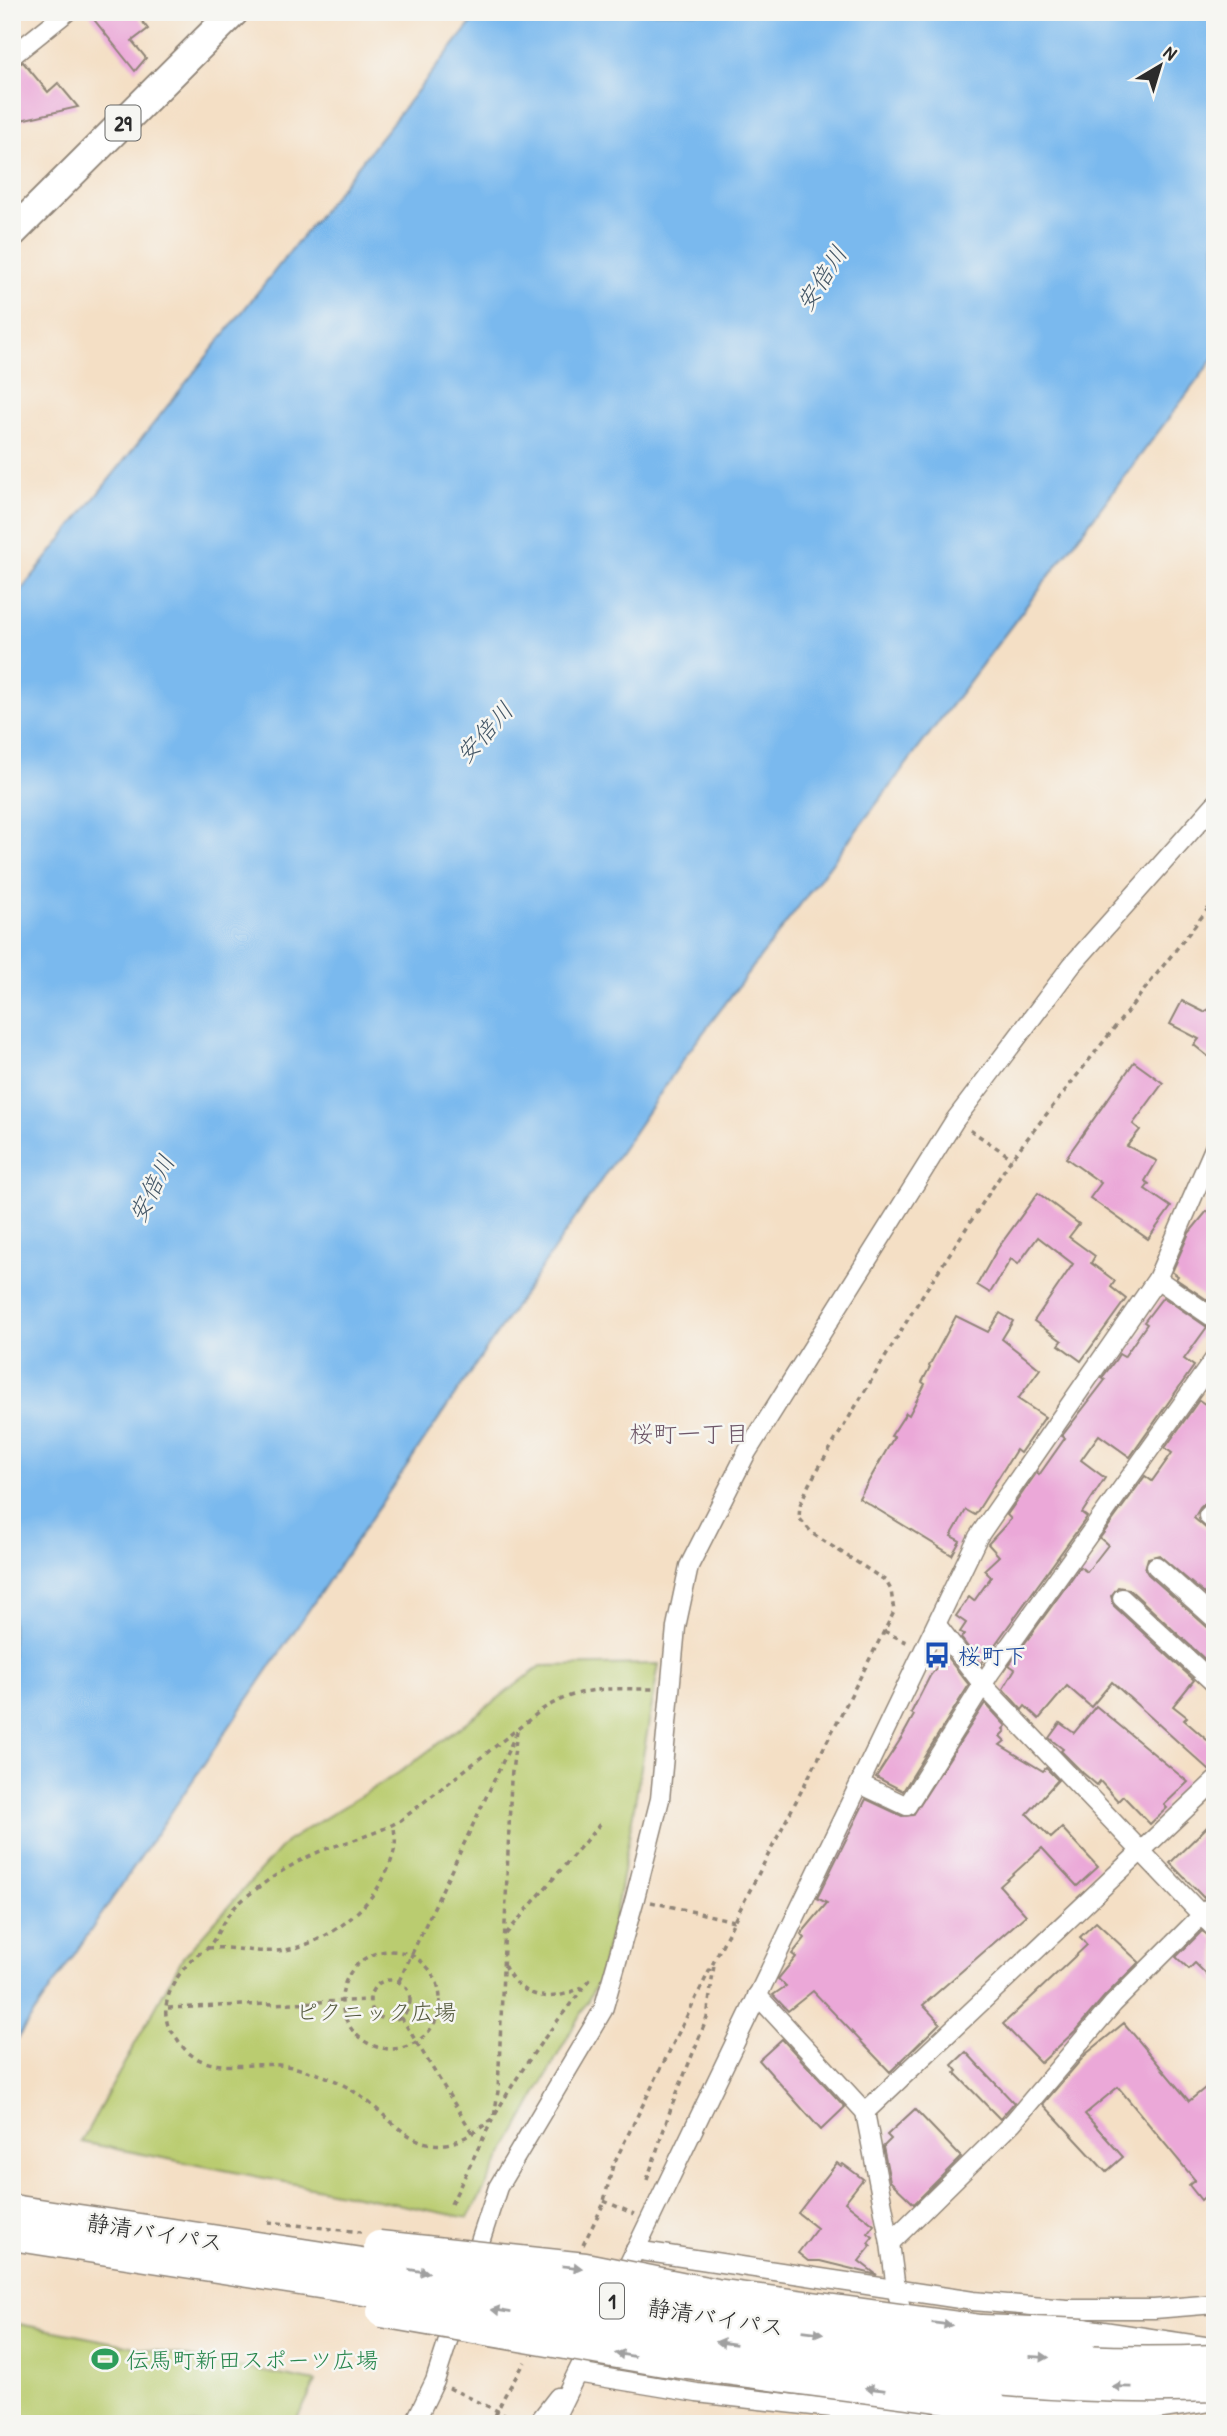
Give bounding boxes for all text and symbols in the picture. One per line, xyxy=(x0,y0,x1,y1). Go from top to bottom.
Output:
north arrow xyxy=(1126,32,1196,102)
text: N xyxy=(1158,39,1182,66)
road number: 29 xyxy=(106,106,140,140)
water label: 安倍川 xyxy=(788,239,854,317)
water label: 安倍川 xyxy=(448,695,520,769)
water label: 安倍川 xyxy=(120,1149,182,1227)
district label: 桜町一丁目 xyxy=(629,1417,749,1449)
bus stop icon: 桜町下 xyxy=(922,1640,952,1670)
place label: 桜町下 xyxy=(958,1640,1027,1671)
park label: ピクニック広場 xyxy=(296,1996,457,2027)
street label: 静清バイパス xyxy=(85,2206,225,2258)
one-way arrow xyxy=(561,2261,583,2272)
one-way arrow xyxy=(408,2266,430,2277)
road number: 1 xyxy=(600,2284,624,2318)
street label: 静清バイパス xyxy=(646,2291,786,2343)
one-way arrow xyxy=(490,2305,512,2316)
one-way arrow xyxy=(931,2319,953,2330)
one-way arrow xyxy=(802,2327,824,2338)
one-way arrow xyxy=(715,2337,737,2348)
sports icon: 伝馬町新田スポーツ広場 xyxy=(90,2344,120,2374)
place label: 伝馬町新田スポーツ広場 xyxy=(126,2344,379,2375)
one-way arrow xyxy=(614,2349,636,2360)
one-way arrow xyxy=(1028,2352,1050,2363)
one-way arrow xyxy=(1111,2381,1133,2392)
one-way arrow xyxy=(864,2383,886,2394)

